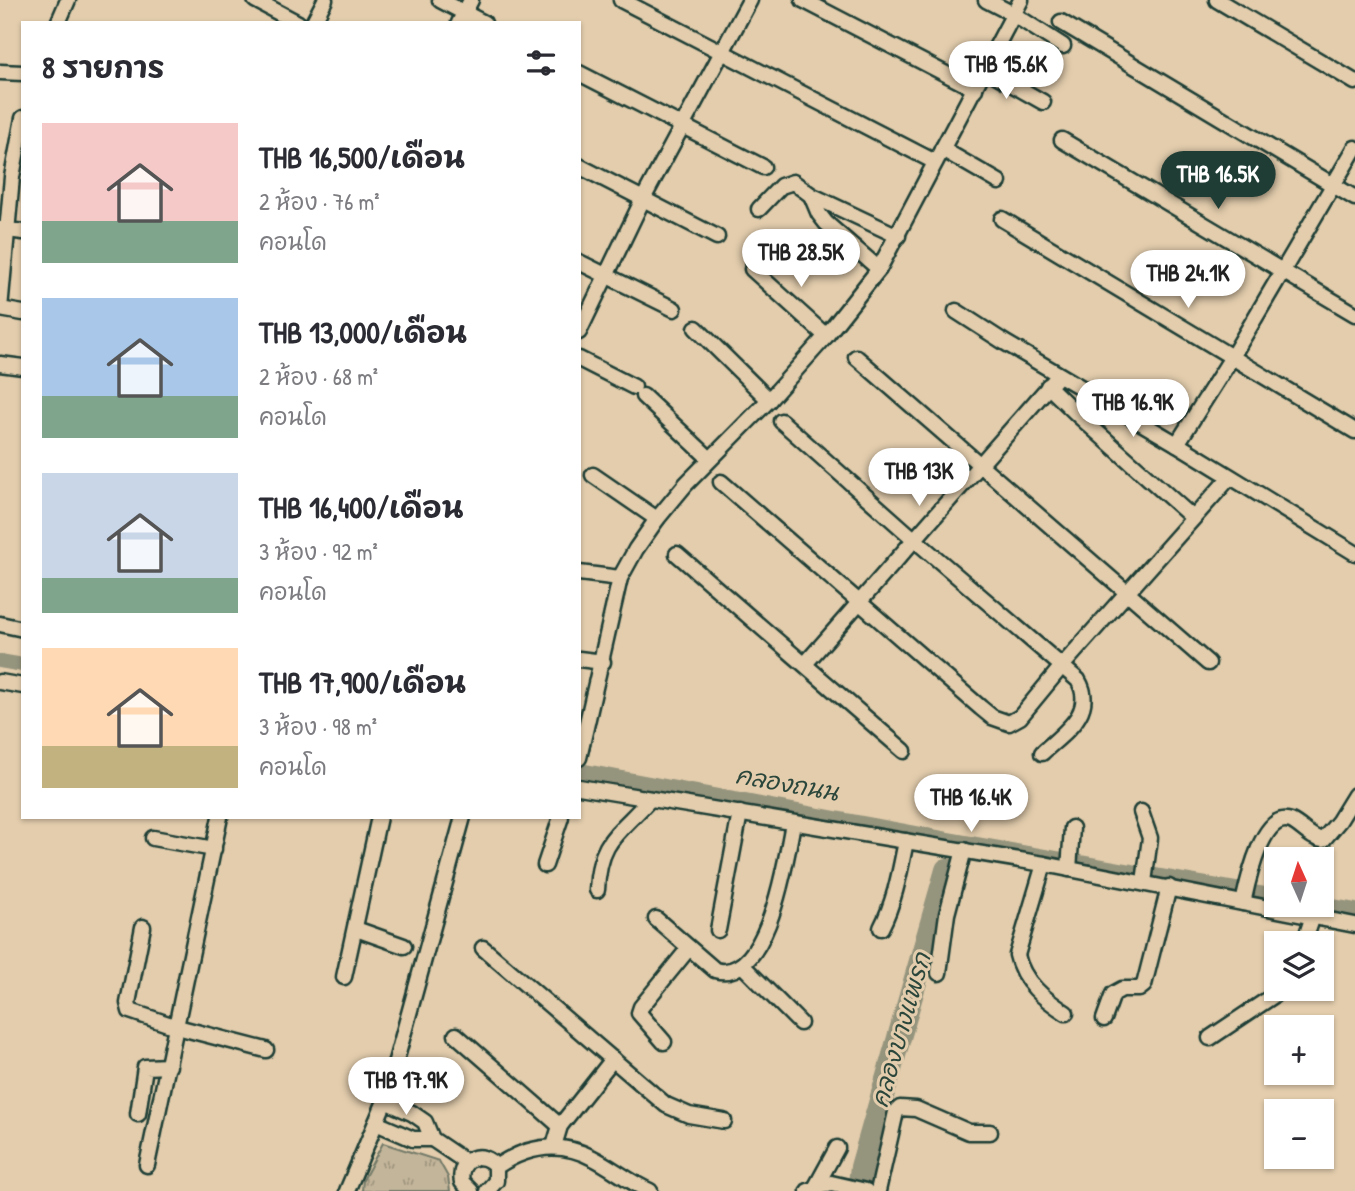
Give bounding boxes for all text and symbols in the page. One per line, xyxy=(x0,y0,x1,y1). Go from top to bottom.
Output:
pin: THB 15.6K xyxy=(926,42,1086,101)
icon: filters xyxy=(522,44,560,82)
text: 8 รายการ xyxy=(42,47,164,87)
text: THB 15.6K xyxy=(965,48,1047,79)
text: THB 16,500/เดือน xyxy=(259,137,465,177)
icon: home xyxy=(98,151,182,235)
pin: THB 16.5K xyxy=(1138,152,1298,211)
text: THB 16.5K xyxy=(1177,158,1259,189)
text: 2 ห้อง · 76 m² xyxy=(259,186,380,217)
text: คอนโด xyxy=(259,226,327,257)
pin: THB 28.5K xyxy=(721,230,881,289)
text: THB 28.5K xyxy=(758,236,844,267)
pin: THB 24.1K xyxy=(1108,250,1268,310)
text: THB 24.1K xyxy=(1146,257,1230,288)
text: THB 13,000/เดือน xyxy=(259,312,467,352)
icon: home xyxy=(98,326,182,410)
text: 2 ห้อง · 68 m² xyxy=(259,361,378,392)
pin: THB 16.9K xyxy=(1053,380,1213,439)
text: THB 16.9K xyxy=(1092,386,1174,417)
text: คอนโด xyxy=(259,401,327,432)
pin: THB 13K xyxy=(854,448,984,508)
text: THB 13K xyxy=(884,455,954,486)
text: THB 16,400/เดือน xyxy=(259,487,463,527)
icon: home xyxy=(98,501,182,585)
text: 3 ห้อง · 92 m² xyxy=(259,536,378,567)
text: คอนโด xyxy=(259,576,327,607)
text: THB 17,900/เดือน xyxy=(259,662,466,702)
icon: home xyxy=(98,676,182,760)
text: 3 ห้อง · 98 m² xyxy=(259,711,377,742)
text: คอนโด xyxy=(259,751,327,782)
water label: คลองถนน xyxy=(733,758,842,808)
pin: THB 16.4K xyxy=(891,774,1051,834)
text: THB 16.4K xyxy=(930,781,1012,812)
north arrow xyxy=(1264,847,1334,917)
map controls xyxy=(1264,847,1334,1169)
button: layers xyxy=(1264,931,1334,1001)
water label: คลองบางแพรก xyxy=(863,947,938,1111)
button: + xyxy=(1264,1015,1334,1085)
pin: THB 17.9K xyxy=(326,1058,486,1117)
text: THB 17.9K xyxy=(364,1064,448,1095)
button: − xyxy=(1264,1099,1334,1169)

